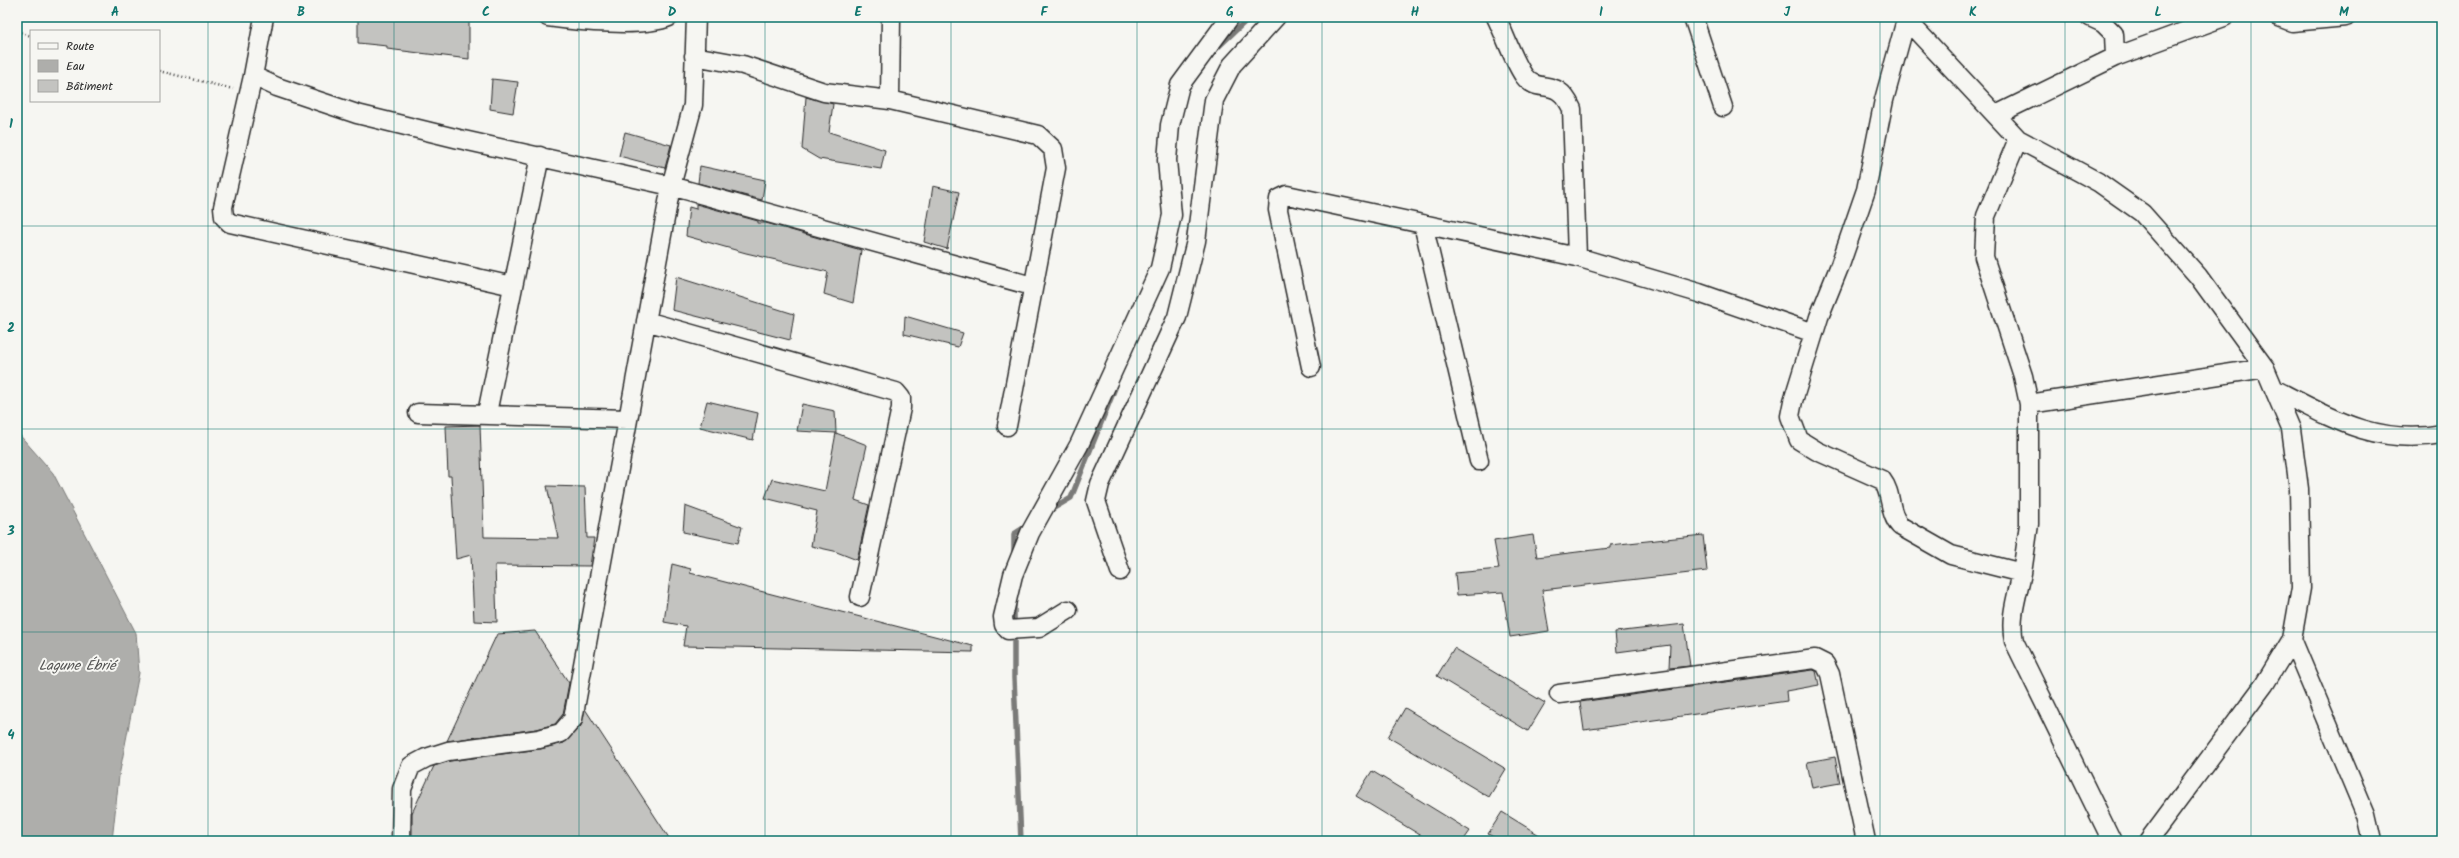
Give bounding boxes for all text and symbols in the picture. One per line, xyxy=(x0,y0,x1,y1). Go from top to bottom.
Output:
text: A xyxy=(111,2,119,23)
text: B xyxy=(297,2,305,23)
text: C xyxy=(482,2,490,23)
text: D xyxy=(668,2,677,23)
text: E xyxy=(854,2,862,23)
text: F xyxy=(1040,2,1048,23)
text: G xyxy=(1226,2,1234,23)
text: H xyxy=(1411,2,1420,23)
text: I xyxy=(1599,2,1603,23)
text: J xyxy=(1784,2,1791,23)
text: K xyxy=(1969,2,1977,23)
text: L xyxy=(2154,2,2162,23)
text: M xyxy=(2339,2,2349,23)
legend xyxy=(30,30,160,102)
text: Route xyxy=(66,37,95,56)
text: Eau xyxy=(66,57,85,76)
text: Bâtiment xyxy=(66,77,113,96)
text: 1 xyxy=(9,114,13,135)
text: 2 xyxy=(7,318,15,339)
text: 3 xyxy=(6,521,15,542)
water label: Lagune Ébrié xyxy=(39,655,119,677)
text: 4 xyxy=(7,725,15,746)

